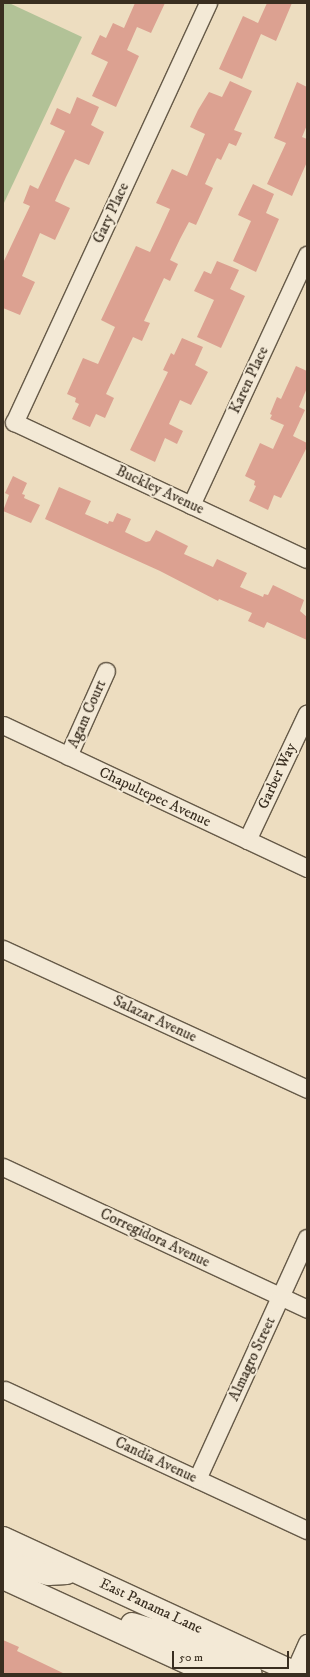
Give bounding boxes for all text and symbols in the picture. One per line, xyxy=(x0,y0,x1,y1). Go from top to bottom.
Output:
street label: Gary Place xyxy=(89,180,133,246)
street label: Karen Place xyxy=(226,344,272,416)
street label: Buckley Avenue xyxy=(113,462,207,518)
street label: Agam Court xyxy=(64,677,110,751)
street label: Garber Way xyxy=(254,740,300,812)
street label: Chapultepec Avenue xyxy=(96,763,214,831)
street label: Salazar Avenue xyxy=(110,992,200,1046)
street label: Corregidora Avenue xyxy=(97,1205,213,1271)
street label: Almagro Street xyxy=(225,1314,279,1404)
street label: Candia Avenue xyxy=(112,1433,200,1487)
street label: East Panama Lane xyxy=(97,1574,205,1638)
scale bar xyxy=(174,1643,291,1669)
text: 50 m xyxy=(179,1650,203,1665)

